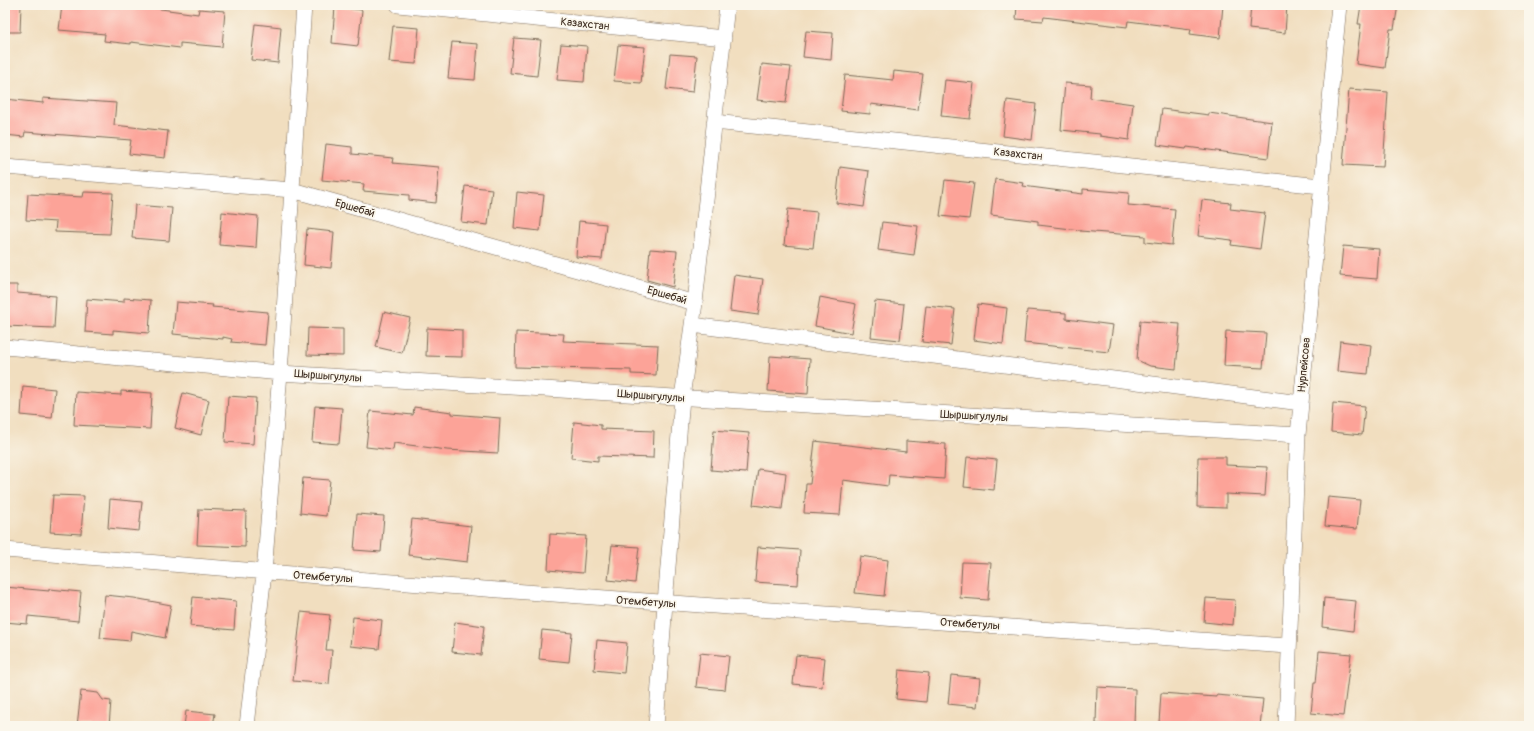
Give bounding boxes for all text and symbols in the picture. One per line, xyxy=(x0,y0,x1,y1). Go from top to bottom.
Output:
street label: Казахстан xyxy=(560,15,610,33)
street label: Казахстан xyxy=(993,145,1043,163)
street label: Ершебай xyxy=(334,196,376,220)
street label: Ершебай xyxy=(646,283,688,307)
street label: Нурпейсова xyxy=(1295,337,1313,393)
street label: Шыршыгулулы xyxy=(294,367,362,385)
street label: Шыршыгулулы xyxy=(617,387,685,405)
street label: Шыршыгулулы xyxy=(940,408,1008,424)
street label: Отембетулы xyxy=(293,568,353,586)
street label: Отембетулы xyxy=(616,593,676,611)
street label: Отембетулы xyxy=(940,615,1000,633)

